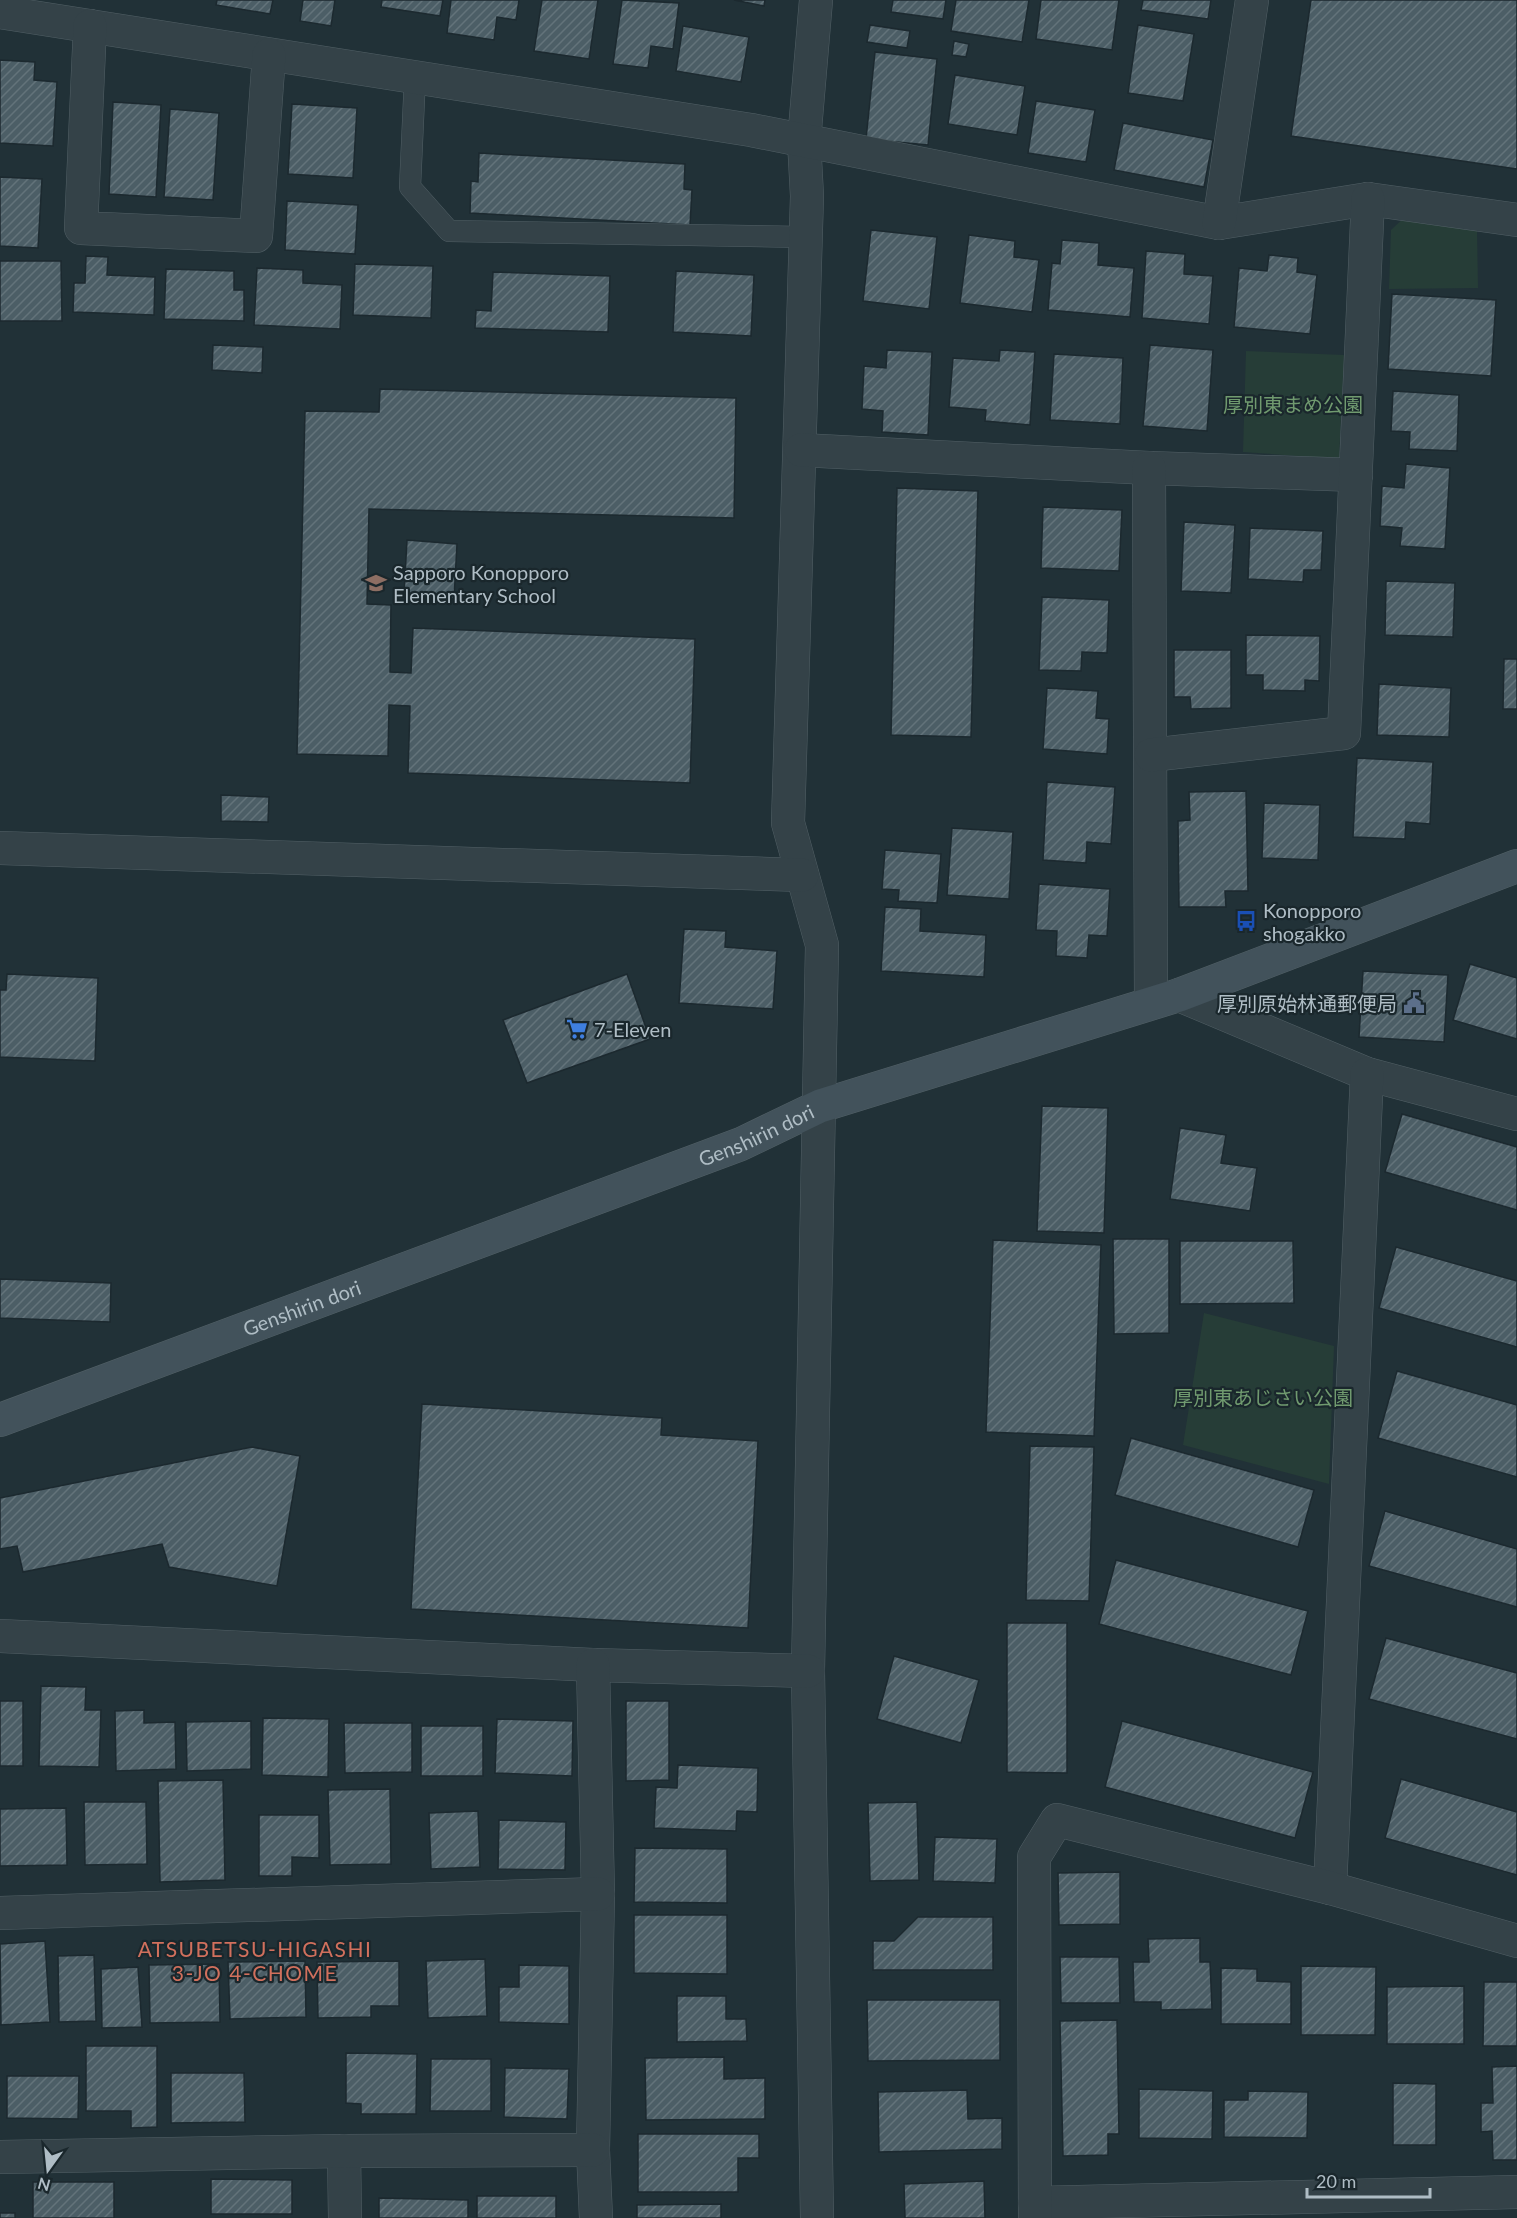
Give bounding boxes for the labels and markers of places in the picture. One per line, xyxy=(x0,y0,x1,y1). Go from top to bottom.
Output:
place label: Sapporo Konopporo Elementary School xyxy=(393,560,569,607)
school or university icon: Sapporo Konopporo Elementary School xyxy=(364,571,388,595)
place label: Konopporo shogakko xyxy=(1263,898,1361,945)
bus stop icon: Konopporo shogakko xyxy=(1234,909,1258,933)
place label: 厚別原始林通郵便局 xyxy=(1217,991,1397,1015)
public building icon: 厚別原始林通郵便局 xyxy=(1402,991,1426,1015)
supermarket icon: 7-Eleven xyxy=(565,1017,589,1041)
place label: 7-Eleven xyxy=(594,1017,671,1041)

